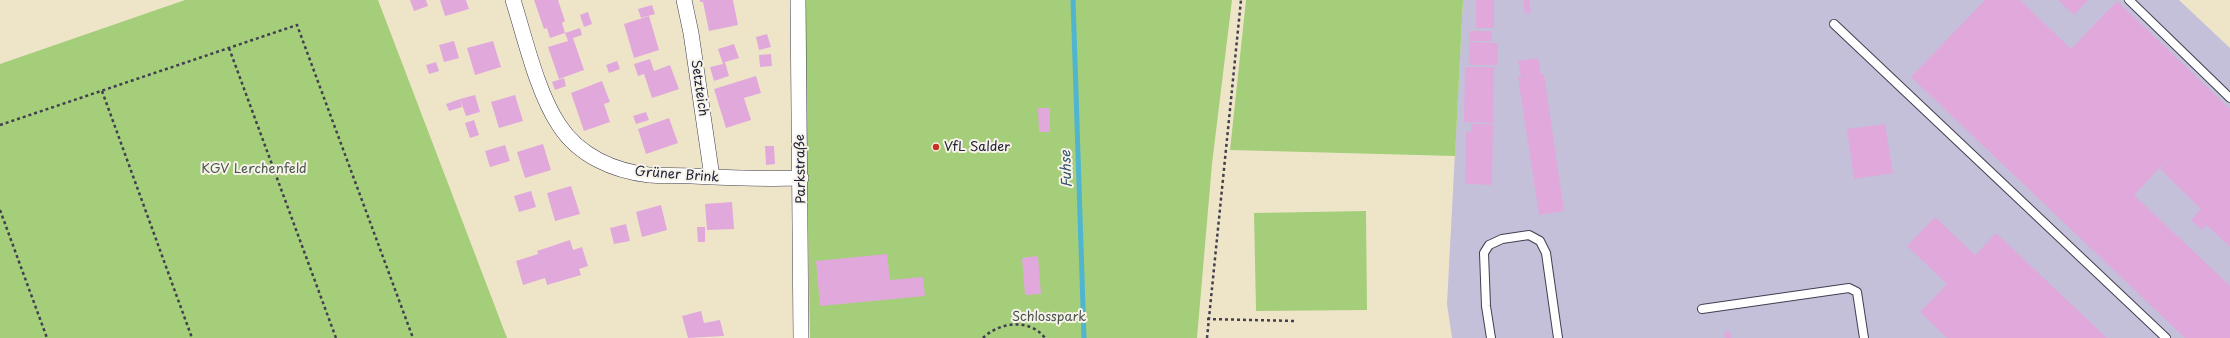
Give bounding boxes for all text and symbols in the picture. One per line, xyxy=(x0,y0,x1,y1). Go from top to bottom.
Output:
street label: Setzteich xyxy=(687,59,711,117)
street label: Parkstraße xyxy=(793,134,809,204)
place label: VfL Salder xyxy=(944,139,1010,155)
marker: VfL Salder xyxy=(931,142,941,152)
water label: Fuhse xyxy=(1058,150,1076,188)
park label: KGV Lerchenfeld xyxy=(201,161,307,177)
street label: Grüner Brink xyxy=(634,164,720,186)
park label: Schlosspark xyxy=(1012,309,1086,325)

